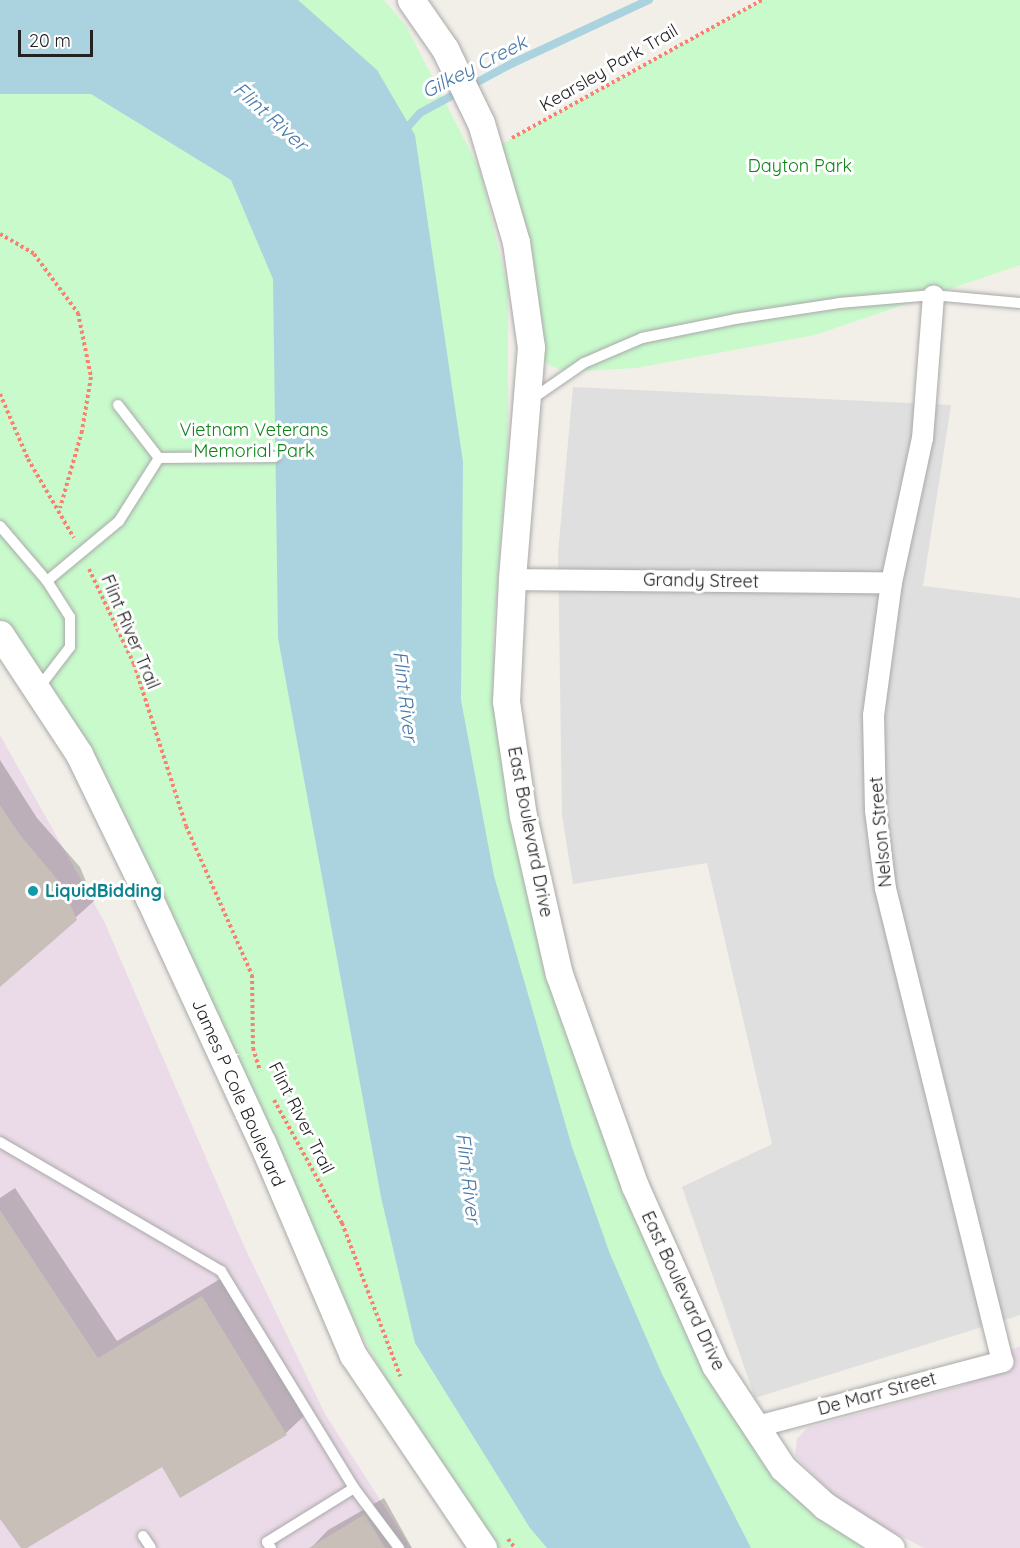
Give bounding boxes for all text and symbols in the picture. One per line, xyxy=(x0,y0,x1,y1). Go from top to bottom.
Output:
scale bar xyxy=(21,18,96,56)
street label: Kearsley Park Trail xyxy=(536,20,682,116)
text: 20 m xyxy=(29,29,71,52)
water label: Gilkey Creek xyxy=(417,29,531,103)
water label: Flint River xyxy=(229,77,313,155)
park label: Dayton Park xyxy=(748,155,852,177)
park label: Vietnam Veterans Memorial Park xyxy=(179,420,329,462)
street label: Grandy Street xyxy=(643,569,759,593)
street label: Flint River Trail xyxy=(96,571,164,693)
water label: Flint River xyxy=(389,649,423,743)
street label: East Boulevard Drive xyxy=(503,745,557,919)
street label: Nelson Street xyxy=(865,776,897,888)
place label: LiquidBidding xyxy=(45,880,162,902)
marker: LiquidBidding xyxy=(26,884,40,898)
street label: James P Cole Boulevard xyxy=(187,996,289,1190)
street label: Flint River Trail xyxy=(264,1059,338,1177)
water label: Flint River xyxy=(452,1131,486,1225)
street label: East Boulevard Drive xyxy=(637,1208,729,1374)
street label: De Marr Street xyxy=(815,1368,939,1420)

